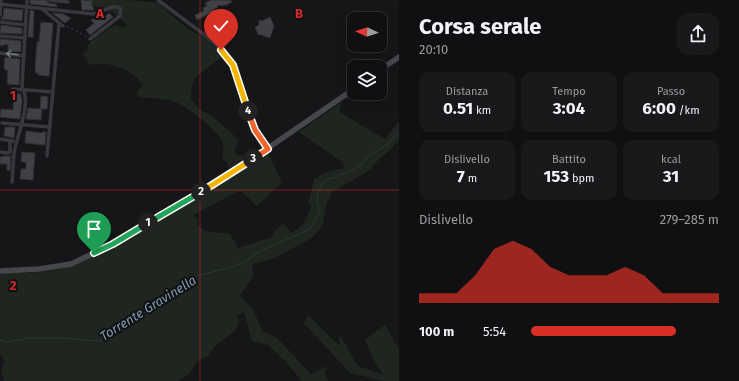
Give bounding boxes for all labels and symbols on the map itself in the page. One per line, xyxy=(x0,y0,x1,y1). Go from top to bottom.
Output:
text: A xyxy=(95,6,104,21)
text: B xyxy=(295,6,303,21)
pin xyxy=(204,9,238,50)
north arrow xyxy=(347,12,387,52)
one-way arrow xyxy=(6,50,19,58)
text: 1 xyxy=(10,88,16,103)
pin: 4 xyxy=(238,101,258,121)
pin: 3 xyxy=(243,149,263,169)
pin: 2 xyxy=(191,182,211,202)
pin xyxy=(77,212,111,253)
pin: 1 xyxy=(138,213,158,233)
water label: Torrente Gravinella xyxy=(97,272,199,344)
text: 2 xyxy=(10,278,17,293)

